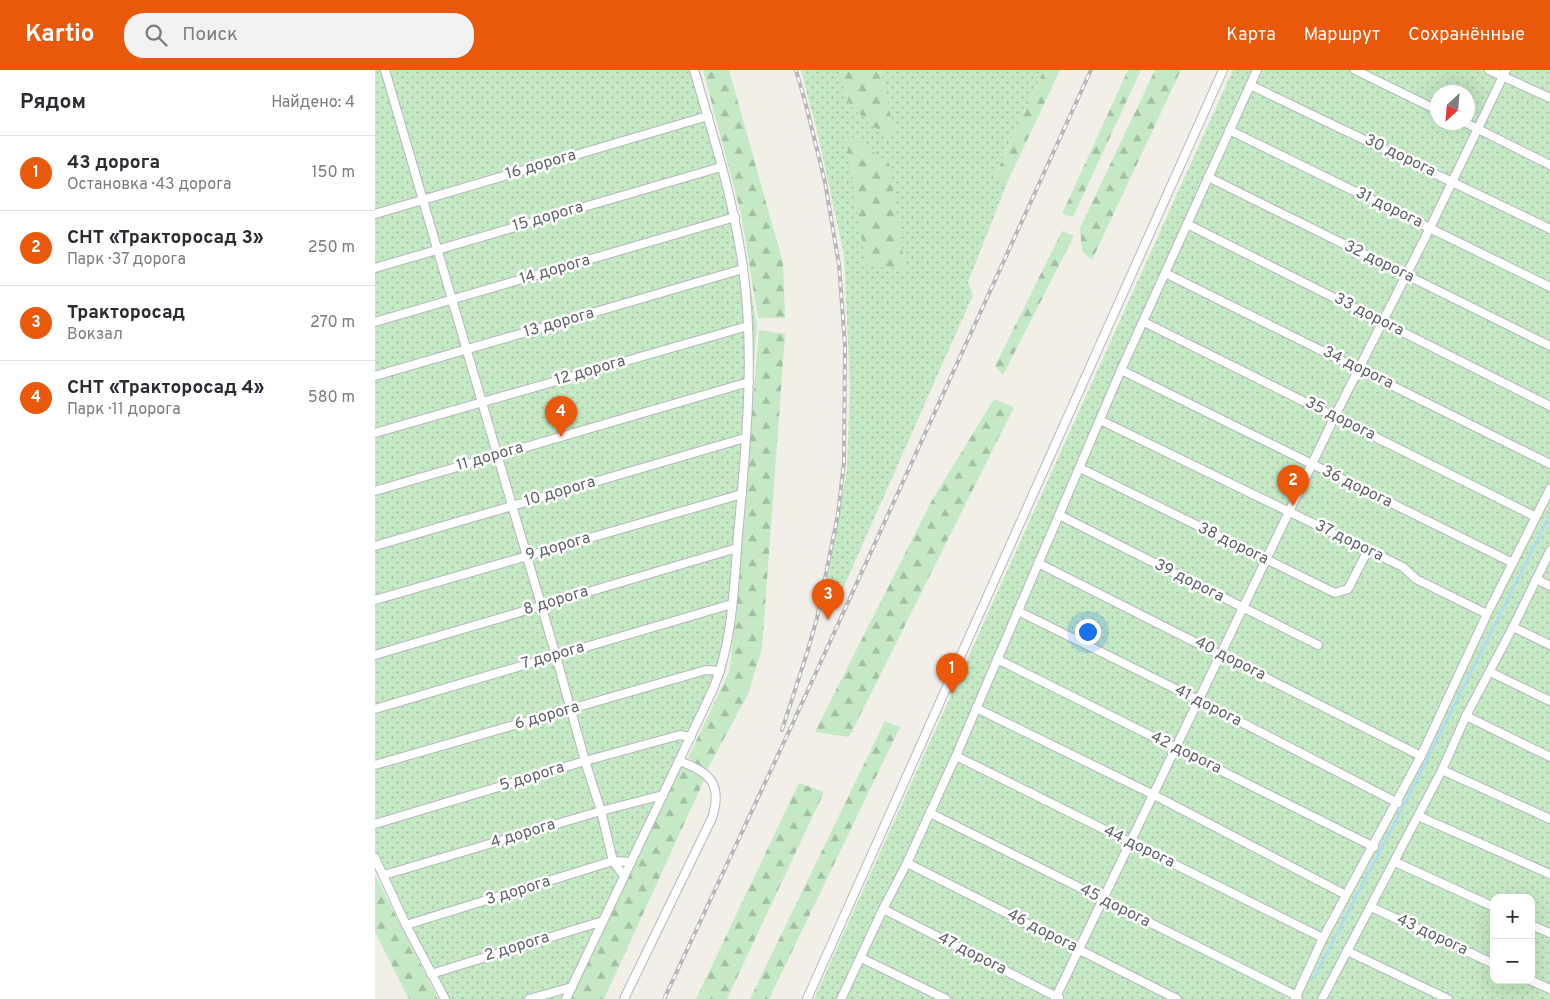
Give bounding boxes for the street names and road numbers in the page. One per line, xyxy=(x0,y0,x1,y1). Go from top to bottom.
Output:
street label: 30 дорога xyxy=(1361,130,1439,182)
street label: 16 дорога xyxy=(503,145,579,185)
street label: 31 дорога xyxy=(1352,183,1426,233)
street label: 15 дорога xyxy=(510,197,586,237)
street label: 32 дорога xyxy=(1341,236,1417,288)
street label: 14 дорога xyxy=(517,250,593,290)
street label: 33 дорога xyxy=(1331,289,1407,341)
street label: 13 дорога xyxy=(521,303,597,343)
street label: 34 дорога xyxy=(1319,342,1397,394)
street label: 12 дорога xyxy=(552,351,628,391)
street label: 35 дорога xyxy=(1301,393,1379,445)
street label: 11 дорога xyxy=(454,438,526,476)
street label: 36 дорога xyxy=(1318,461,1396,513)
street label: 10 дорога xyxy=(522,472,598,512)
street label: 37 дорога xyxy=(1311,516,1387,566)
street label: 38 дорога xyxy=(1194,518,1272,570)
street label: 9 дорога xyxy=(523,528,593,566)
street label: 39 дорога xyxy=(1151,555,1227,607)
street label: 8 дорога xyxy=(521,582,591,620)
street label: 40 дорога xyxy=(1191,633,1269,685)
street label: 7 дорога xyxy=(519,637,587,675)
street label: 41 дорога xyxy=(1171,681,1245,731)
street label: 6 дорога xyxy=(512,697,582,735)
street label: 42 дорога xyxy=(1147,727,1225,779)
street label: 5 дорога xyxy=(497,758,567,796)
street label: 4 дорога xyxy=(488,815,558,853)
street label: 44 дорога xyxy=(1100,821,1178,873)
street label: 3 дорога xyxy=(483,872,553,910)
street label: 45 дорога xyxy=(1076,880,1154,932)
street label: 46 дорога xyxy=(1003,905,1081,957)
street label: 43 дорога xyxy=(1393,910,1471,960)
street label: 2 дорога xyxy=(482,928,552,966)
street label: 47 дорога xyxy=(934,928,1010,980)

